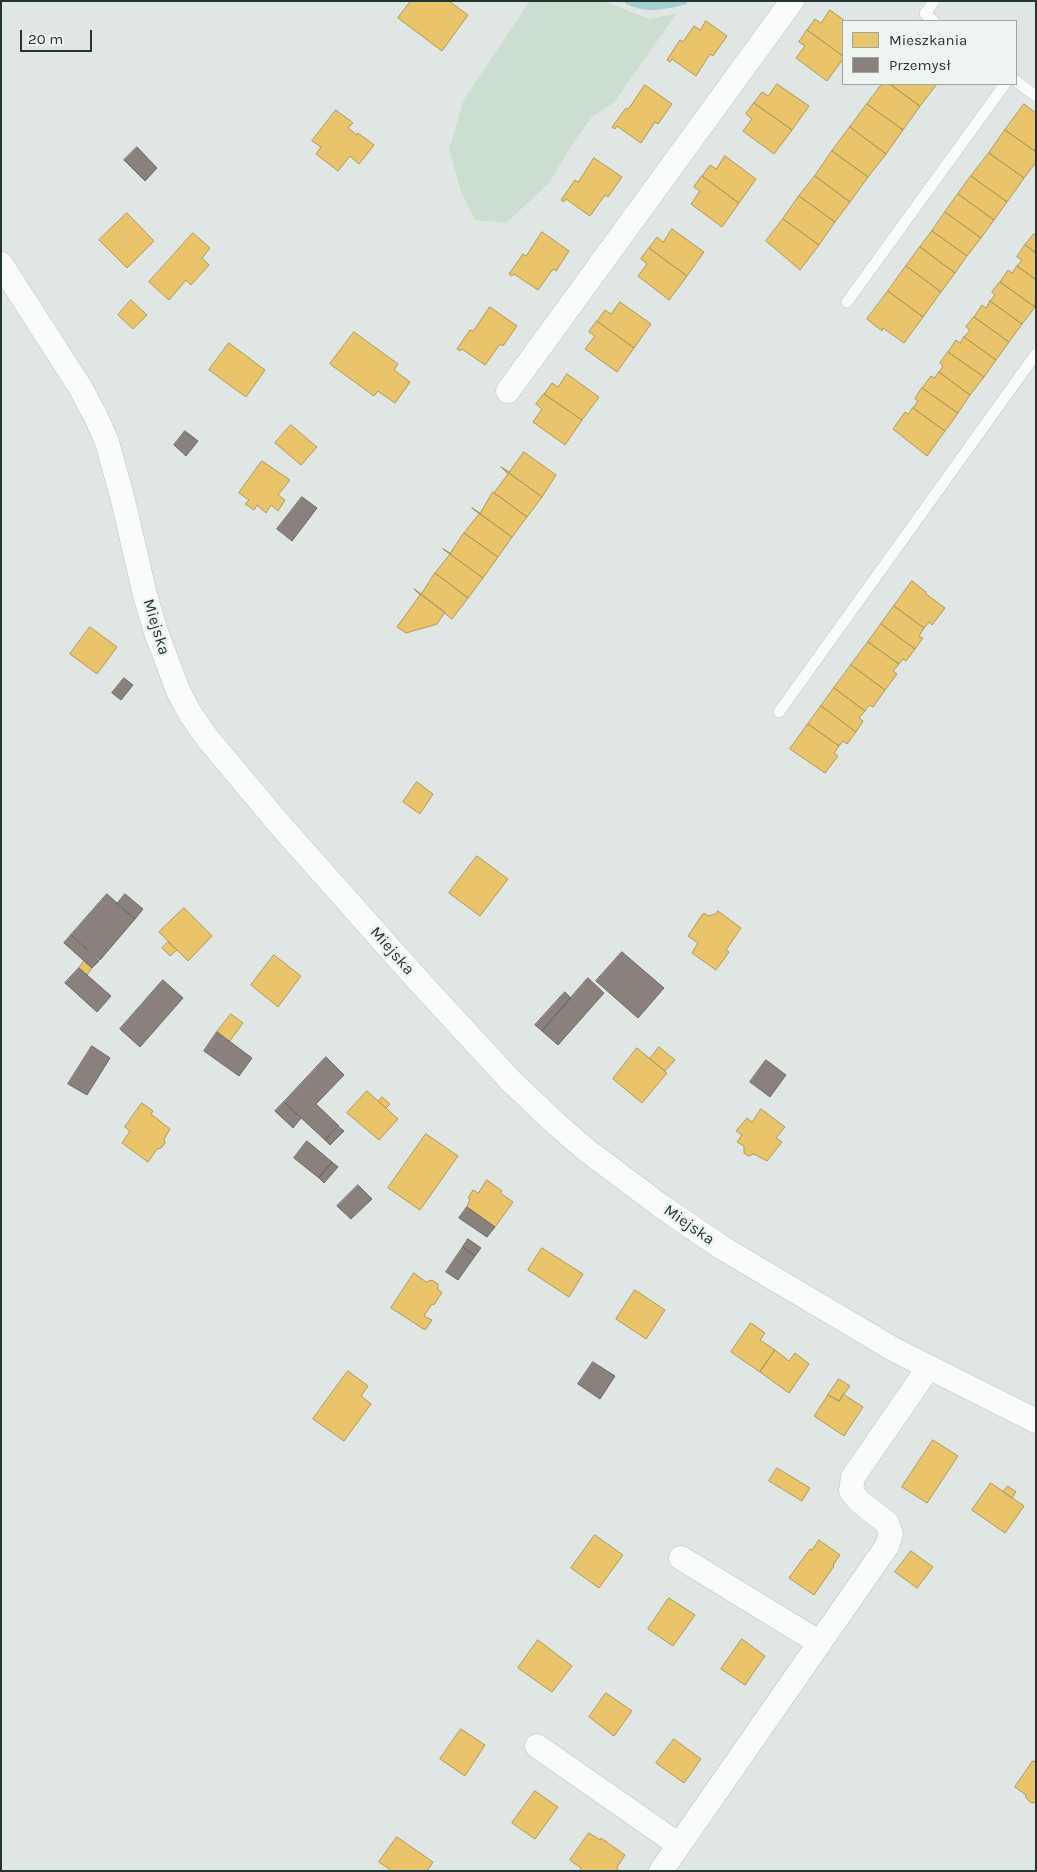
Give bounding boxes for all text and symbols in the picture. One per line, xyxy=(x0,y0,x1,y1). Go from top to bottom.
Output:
scale bar xyxy=(22,20,95,52)
legend xyxy=(842,20,1017,85)
text: 20 m xyxy=(28,30,63,48)
text: Mieszkania xyxy=(889,31,967,49)
text: Przemysł xyxy=(889,56,951,74)
street label: Miejska xyxy=(138,597,174,657)
street label: Miejska xyxy=(366,923,418,979)
street label: Miejska xyxy=(660,1201,718,1249)

